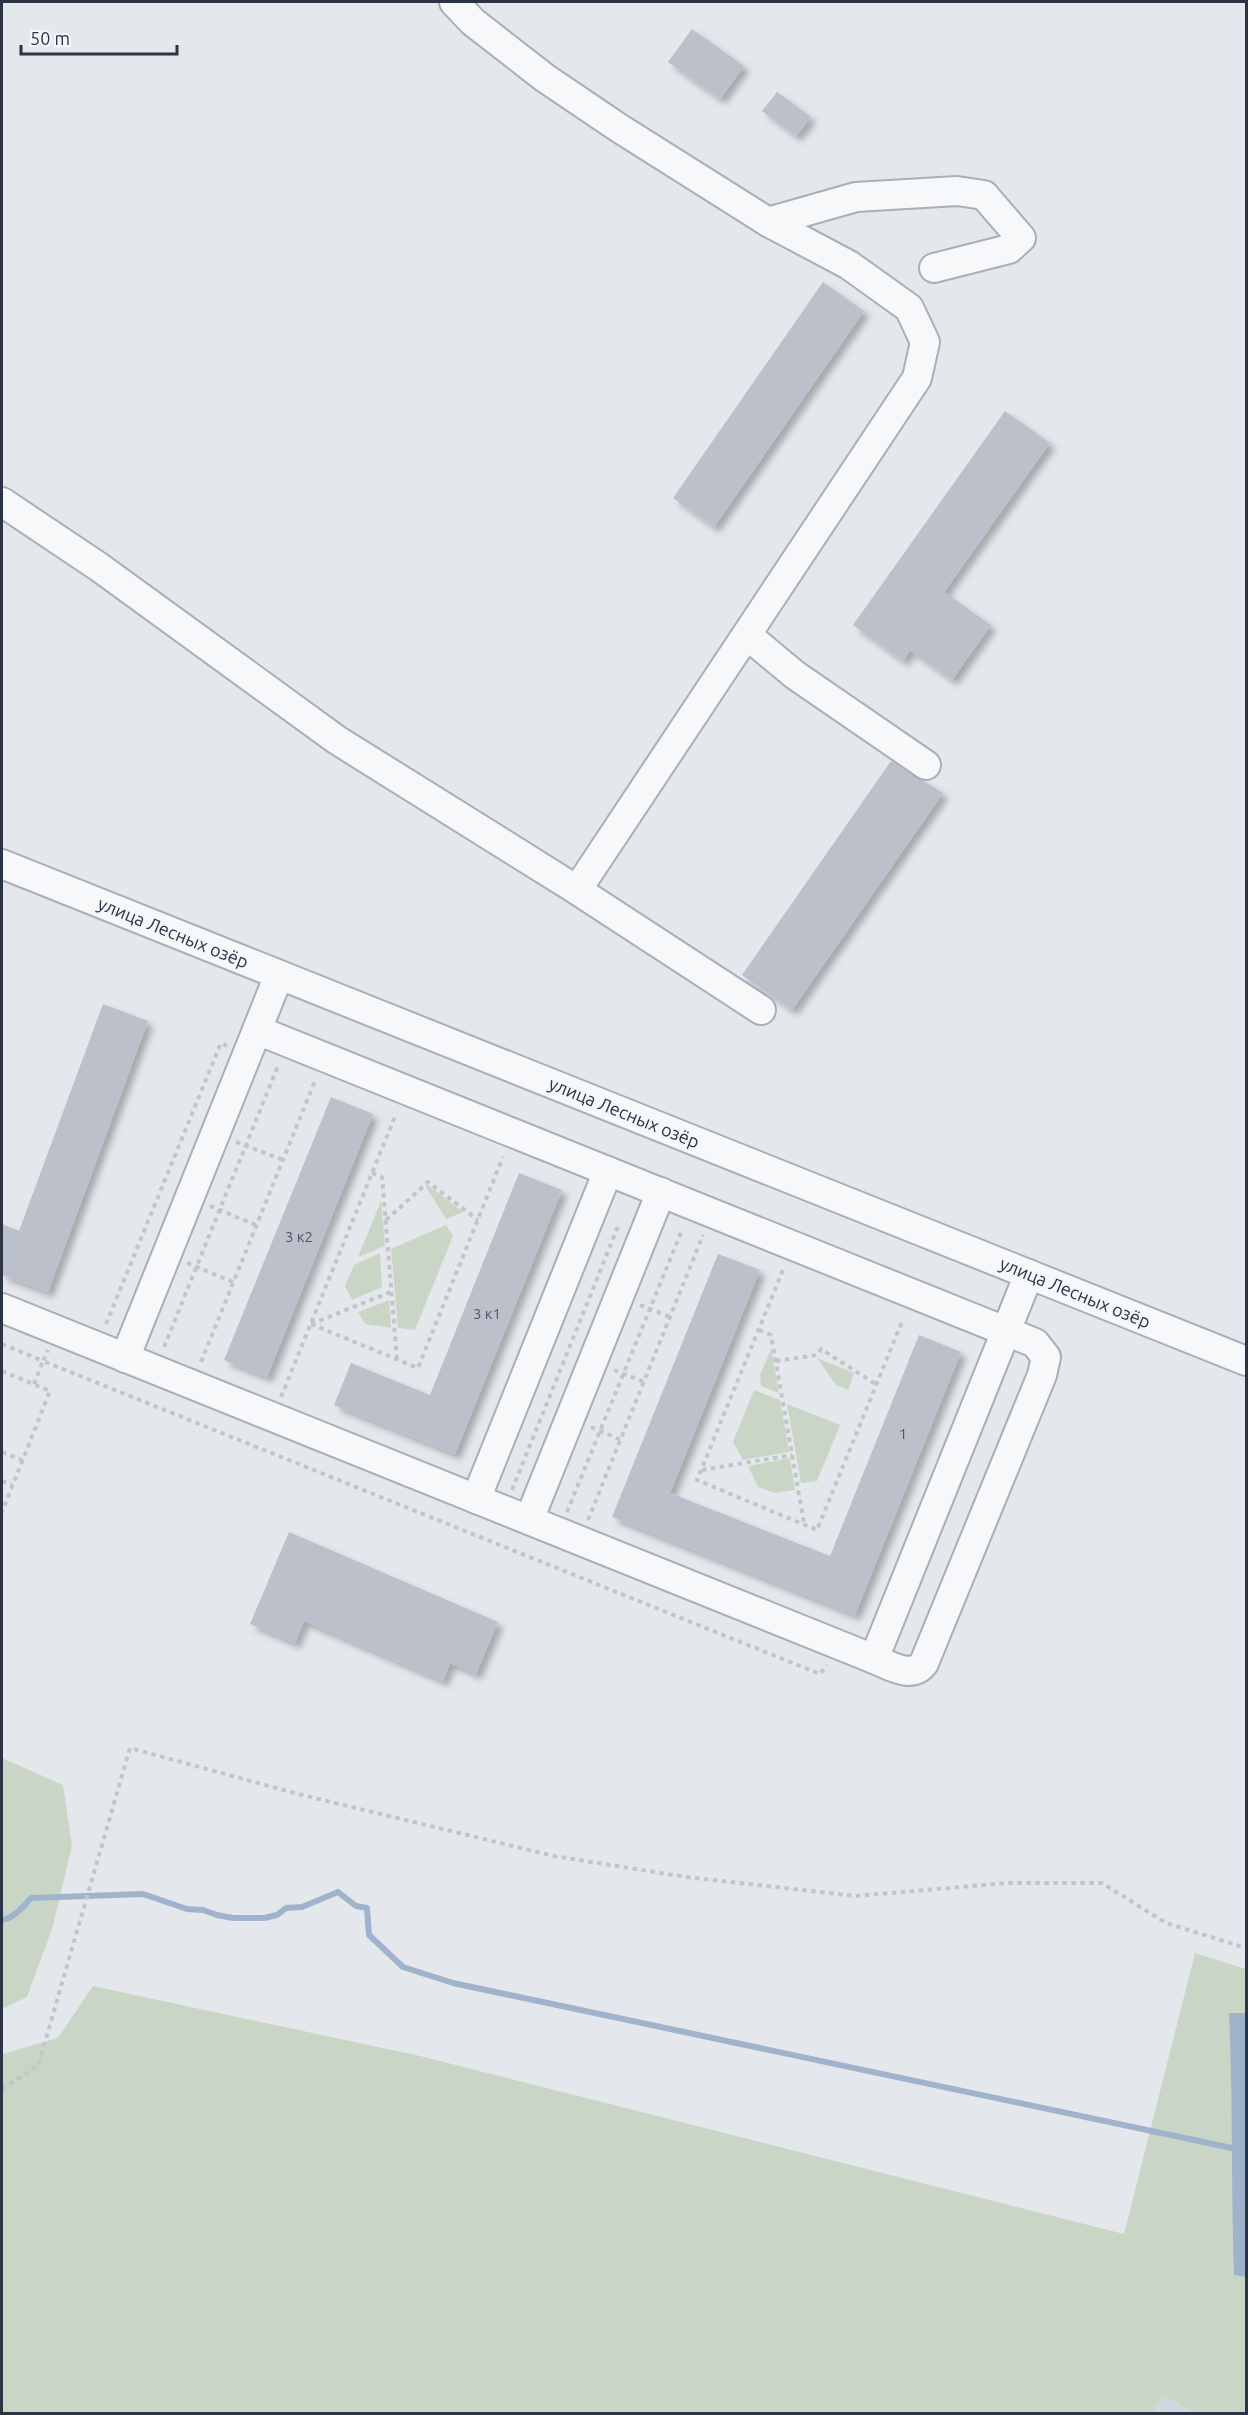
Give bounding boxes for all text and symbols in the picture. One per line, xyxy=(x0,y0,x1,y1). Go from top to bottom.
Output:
scale bar xyxy=(21,18,177,56)
text: 50 m xyxy=(30,28,70,48)
street label: улица Лесных озёр xyxy=(95,893,252,971)
street label: улица Лесных озёр xyxy=(546,1073,703,1151)
house number: 3 к2 xyxy=(285,1228,313,1245)
street label: улица Лесных озёр xyxy=(997,1253,1154,1331)
house number: 3 к1 xyxy=(473,1305,501,1322)
house number: 1 xyxy=(899,1425,907,1442)

